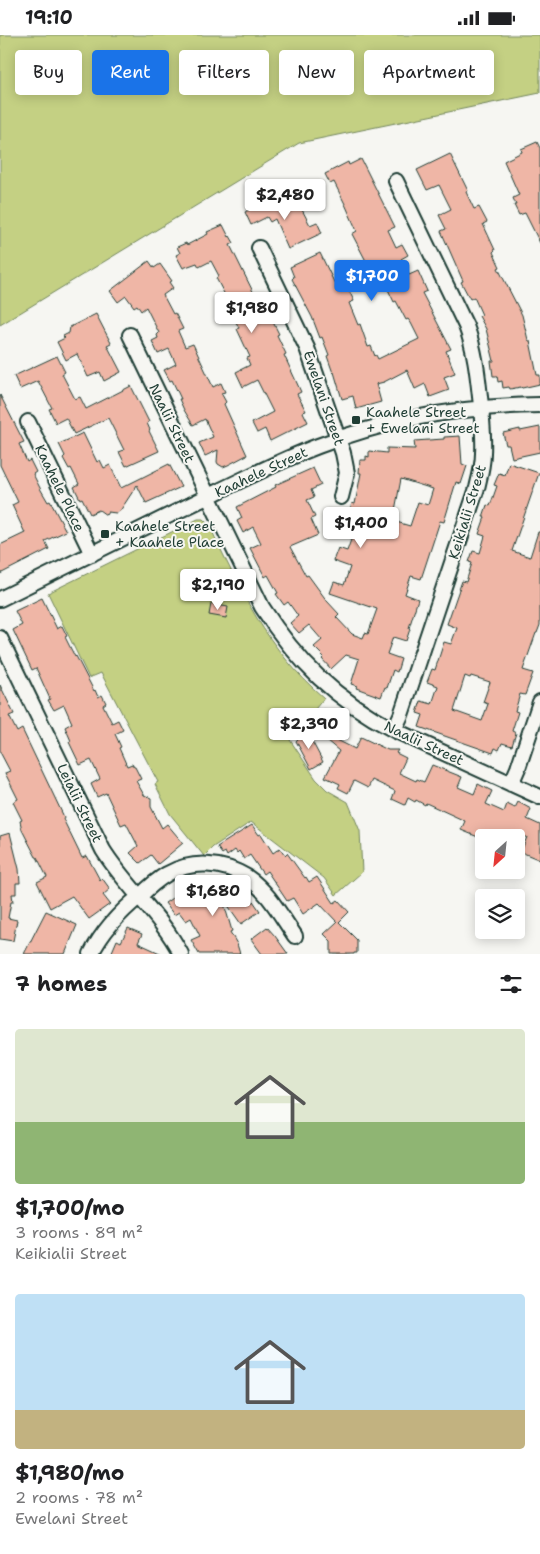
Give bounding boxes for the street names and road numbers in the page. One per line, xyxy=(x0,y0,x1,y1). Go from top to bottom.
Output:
street label: Ewelani Street xyxy=(299,348,349,448)
street label: Naalii Street xyxy=(145,380,199,466)
street label: Kaahele Place xyxy=(31,441,89,535)
street label: Kaahele Street xyxy=(212,443,310,501)
street label: Keikialii Street xyxy=(444,462,490,562)
street label: Naalii Street xyxy=(381,717,467,769)
street label: Leialii Street xyxy=(53,761,107,845)

